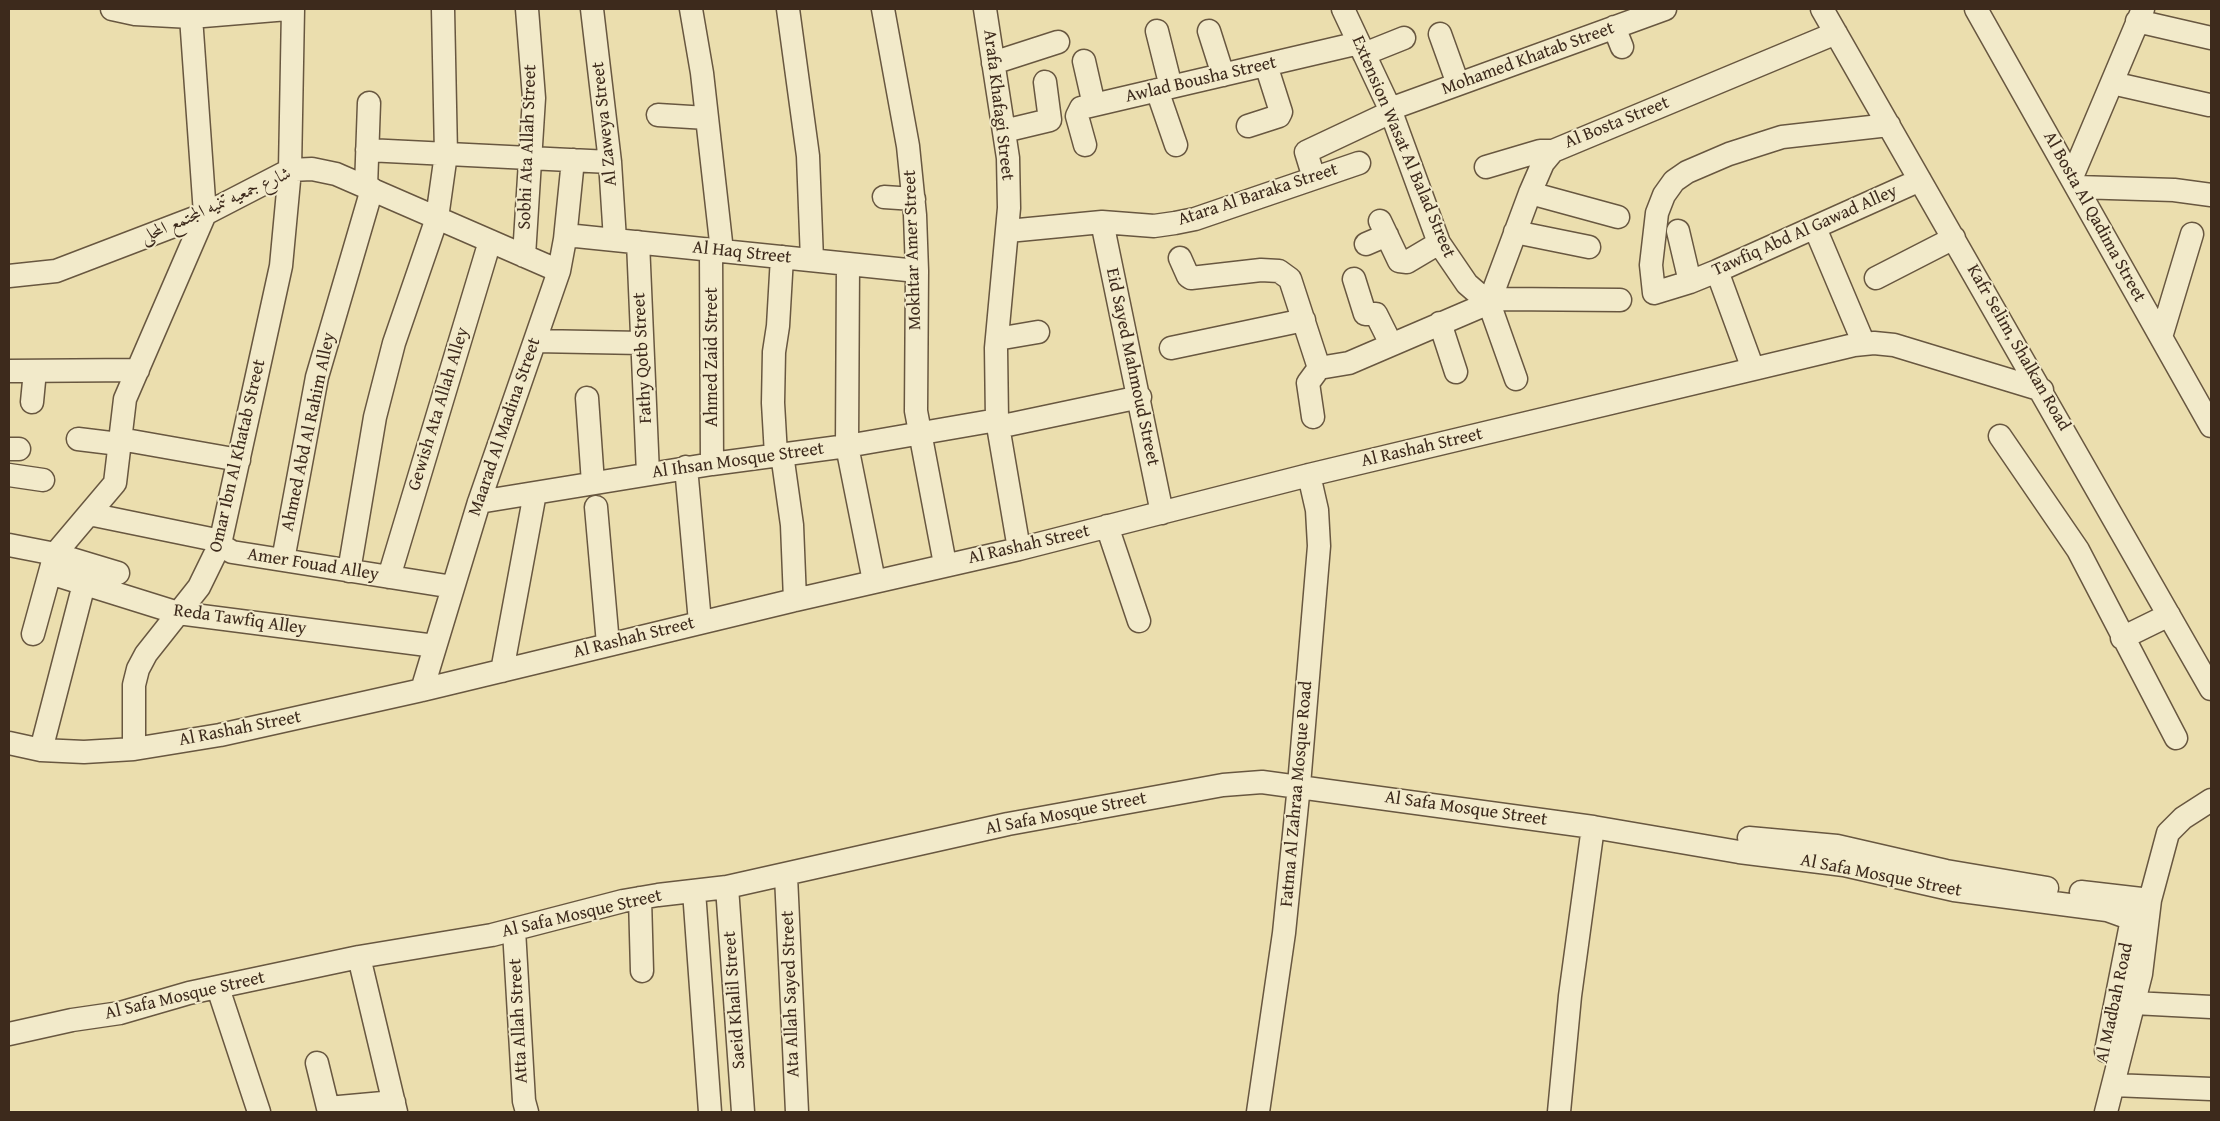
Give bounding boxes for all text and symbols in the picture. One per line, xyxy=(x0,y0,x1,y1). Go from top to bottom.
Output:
street label: Mohamed Khatab Street xyxy=(1439,18,1617,100)
street label: Arafa Khafagi Street xyxy=(978,28,1018,182)
street label: Extension Wasat Al Balad Street xyxy=(1346,33,1460,261)
street label: Awlad Bousha Street xyxy=(1123,52,1279,108)
street label: Al Zaweya Street xyxy=(588,61,622,187)
street label: Sobhi Ata Allah Street xyxy=(514,64,542,230)
street label: Al Bosta Street xyxy=(1562,92,1672,154)
street label: Al Bosta Al Qadima Street xyxy=(2038,128,2150,306)
street label: Atara Al Baraka Street xyxy=(1175,159,1341,231)
street label: شارع جمعيه تنميه المجتمع المحلى xyxy=(137,163,295,249)
street label: Mokhtar Amer Street xyxy=(899,169,927,331)
street label: Tawfiq Abd Al Gawad Alley xyxy=(1709,180,1901,282)
street label: Al Haq Street xyxy=(691,237,793,269)
street label: Kafr Selim, Shalkan Road xyxy=(1962,261,2074,435)
street label: Eid Sayed Mahmoud Street xyxy=(1100,266,1164,468)
street label: Ahmed Zaid Street xyxy=(701,287,723,427)
street label: Fathy Qotb Street xyxy=(629,292,657,424)
street label: Gewish Ata Allah Alley xyxy=(404,325,474,493)
street label: Ahmed Abd Al Rahim Alley xyxy=(277,331,341,533)
street label: Maarad Al Madina Street xyxy=(464,335,546,519)
street label: Omar Ibn Al Khatab Street xyxy=(205,357,271,555)
street label: Al Rashah Street xyxy=(1359,424,1485,472)
street label: Al Ihsan Mosque Street xyxy=(651,438,825,484)
street label: Al Rashah Street xyxy=(966,521,1092,569)
street label: Amer Fouad Alley xyxy=(246,544,380,586)
street label: Reda Tawfiq Alley xyxy=(172,600,308,640)
street label: Al Rashah Street xyxy=(571,613,697,663)
street label: Fatma Al Zahraa Mosque Road xyxy=(1276,680,1318,908)
street label: Al Rashah Street xyxy=(177,707,303,751)
street label: Al Safa Mosque Street xyxy=(1383,787,1549,831)
street label: Al Safa Mosque Street xyxy=(984,788,1148,840)
street label: Al Safa Mosque Street xyxy=(1799,850,1963,902)
street label: Al Safa Mosque Street xyxy=(500,885,664,943)
street label: Ata Allah Sayed Street xyxy=(777,910,805,1078)
street label: Saeid Khalil Street xyxy=(719,930,751,1070)
street label: Al Madbah Road xyxy=(2092,941,2138,1065)
street label: Atta Allah Street xyxy=(505,958,533,1084)
street label: Al Safa Mosque Street xyxy=(103,967,267,1025)

